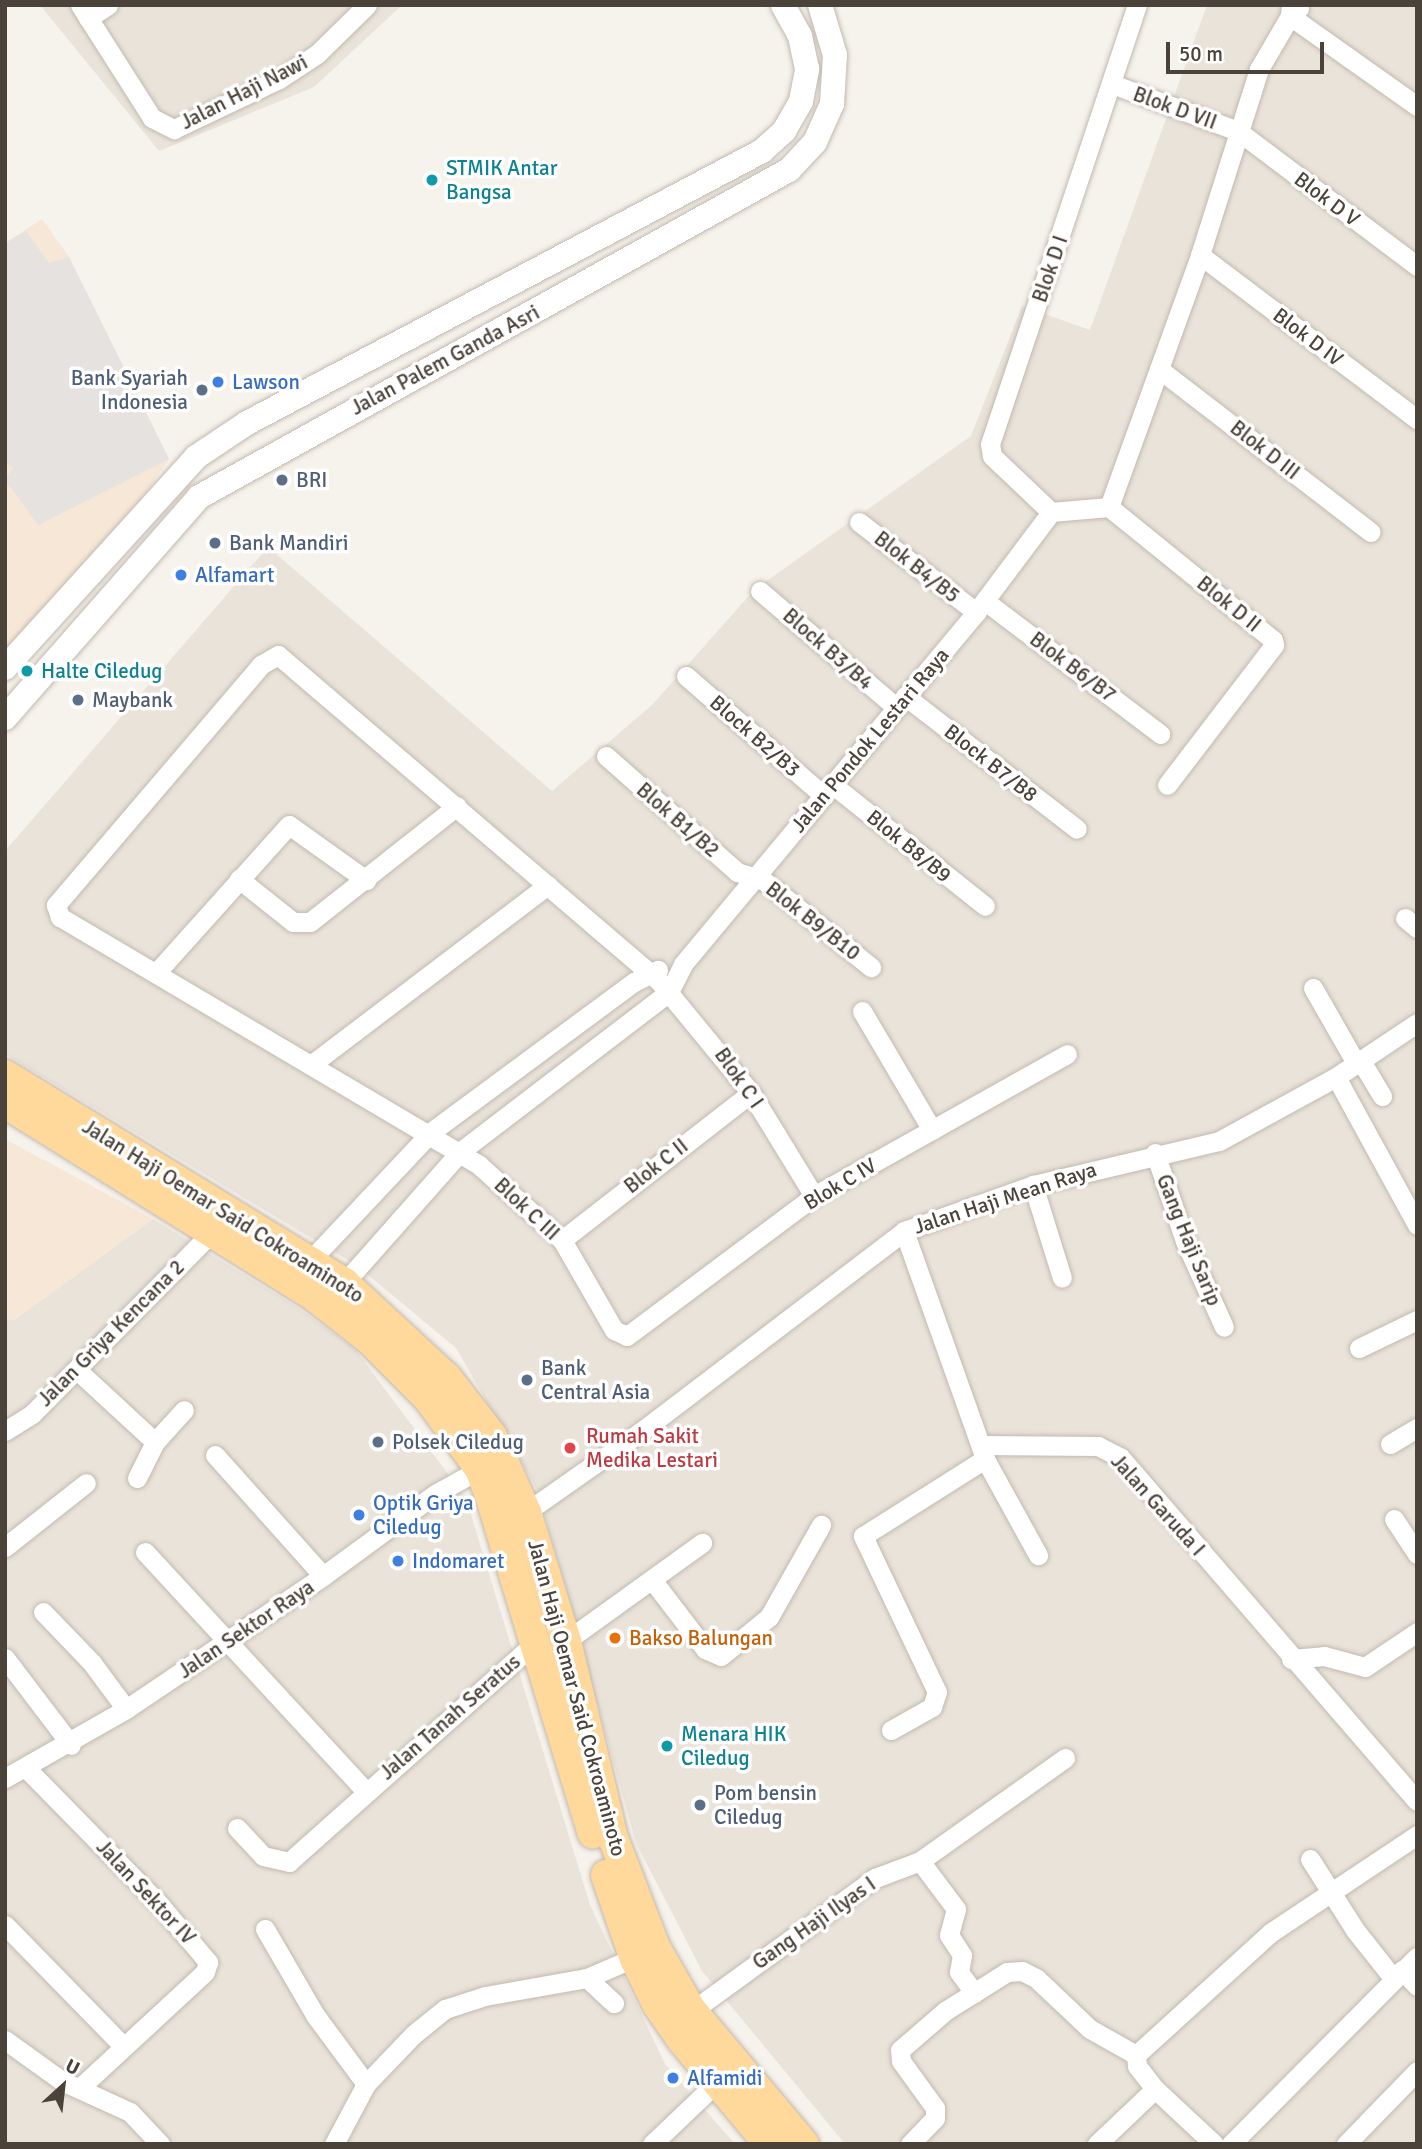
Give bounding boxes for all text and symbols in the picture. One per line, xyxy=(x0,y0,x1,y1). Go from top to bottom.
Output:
scale bar xyxy=(1170,28,1328,72)
text: 50 m xyxy=(1179,41,1223,67)
street label: Jalan Haji Nawi xyxy=(176,49,312,135)
street label: Blok D VII xyxy=(1130,81,1220,135)
place label: STMIK Antar Bangsa xyxy=(446,155,557,205)
street label: Blok D V xyxy=(1289,166,1365,232)
marker: STMIK Antar Bangsa xyxy=(424,172,440,188)
street label: Blok D I xyxy=(1027,232,1073,306)
street label: Jalan Palem Ganda Asri xyxy=(346,300,544,420)
street label: Blok D IV xyxy=(1268,303,1348,371)
place label: Bank Syariah Indonesia xyxy=(71,365,188,415)
place label: Lawson xyxy=(232,369,300,395)
marker: Lawson xyxy=(210,374,226,390)
marker: Bank Syariah Indonesia xyxy=(194,382,210,398)
street label: Blok D III xyxy=(1225,415,1305,485)
place label: BRI xyxy=(296,467,327,493)
marker: BRI xyxy=(274,472,290,488)
street label: Blok B4/B5 xyxy=(869,526,965,608)
place label: Bank Mandiri xyxy=(229,530,349,556)
marker: Bank Mandiri xyxy=(207,535,223,551)
place label: Alfamart xyxy=(195,562,274,588)
marker: Alfamart xyxy=(173,567,189,583)
street label: Blok D II xyxy=(1192,571,1266,637)
street label: Block B3/B4 xyxy=(778,603,878,695)
street label: Blok B6/B7 xyxy=(1025,626,1121,708)
street label: Jalan Pondok Lestari Raya xyxy=(785,643,955,837)
place label: Halte Ciledug xyxy=(41,658,162,684)
marker: Halte Ciledug xyxy=(19,663,35,679)
place label: Maybank xyxy=(92,687,173,713)
street label: Block B2/B3 xyxy=(705,690,805,782)
marker: Maybank xyxy=(70,692,86,708)
street label: Block B7/B8 xyxy=(939,719,1043,807)
street label: Blok B1/B2 xyxy=(631,777,725,863)
street label: Blok B8/B9 xyxy=(862,804,956,888)
street label: Blok B9/B10 xyxy=(761,876,865,966)
street label: Blok C I xyxy=(709,1043,769,1113)
street label: Jalan Haji Oemar Said Cokroaminoto xyxy=(78,1114,368,1308)
street label: Blok C II xyxy=(619,1133,693,1199)
street label: Blok C IV xyxy=(799,1153,881,1215)
street label: Jalan Haji Mean Raya xyxy=(910,1157,1100,1239)
street label: Gang Haji Sarip xyxy=(1151,1171,1227,1309)
street label: Blok C III xyxy=(489,1172,565,1246)
street label: Jalan Griya Kencana 2 xyxy=(32,1254,190,1412)
place label: Bank Central Asia xyxy=(541,1355,650,1405)
marker: Bank Central Asia xyxy=(519,1372,535,1388)
place label: Rumah Sakit Medika Lestari xyxy=(586,1423,718,1473)
place label: Polsek Ciledug xyxy=(392,1429,524,1455)
marker: Polsek Ciledug xyxy=(370,1434,386,1450)
marker: Rumah Sakit Medika Lestari xyxy=(560,1438,580,1458)
street label: Jalan Garuda I xyxy=(1106,1449,1210,1561)
place label: Optik Griya Ciledug xyxy=(373,1490,474,1540)
marker: Optik Griya Ciledug xyxy=(351,1507,367,1523)
street label: Jalan Haji Oemar Said Cokroaminoto xyxy=(523,1537,631,1859)
place label: Indomaret xyxy=(412,1548,504,1574)
marker: Indomaret xyxy=(390,1553,406,1569)
street label: Jalan Sektor Raya xyxy=(173,1574,319,1684)
place label: Bakso Balungan xyxy=(629,1625,773,1651)
marker: Bakso Balungan xyxy=(607,1630,623,1646)
street label: Jalan Tanah Seratus xyxy=(374,1649,526,1785)
place label: Menara HIK Ciledug xyxy=(681,1721,786,1771)
marker: Menara HIK Ciledug xyxy=(659,1738,675,1754)
place label: Pom bensin Ciledug xyxy=(714,1780,817,1830)
marker: Pom bensin Ciledug xyxy=(692,1797,708,1813)
street label: Jalan Sektor IV xyxy=(91,1834,201,1950)
street label: Gang Haji Ilyas I xyxy=(748,1871,880,1975)
north arrow xyxy=(28,2051,98,2121)
text: U xyxy=(61,2054,84,2081)
place label: Alfamidi xyxy=(687,2065,763,2091)
marker: Alfamidi xyxy=(665,2070,681,2086)

